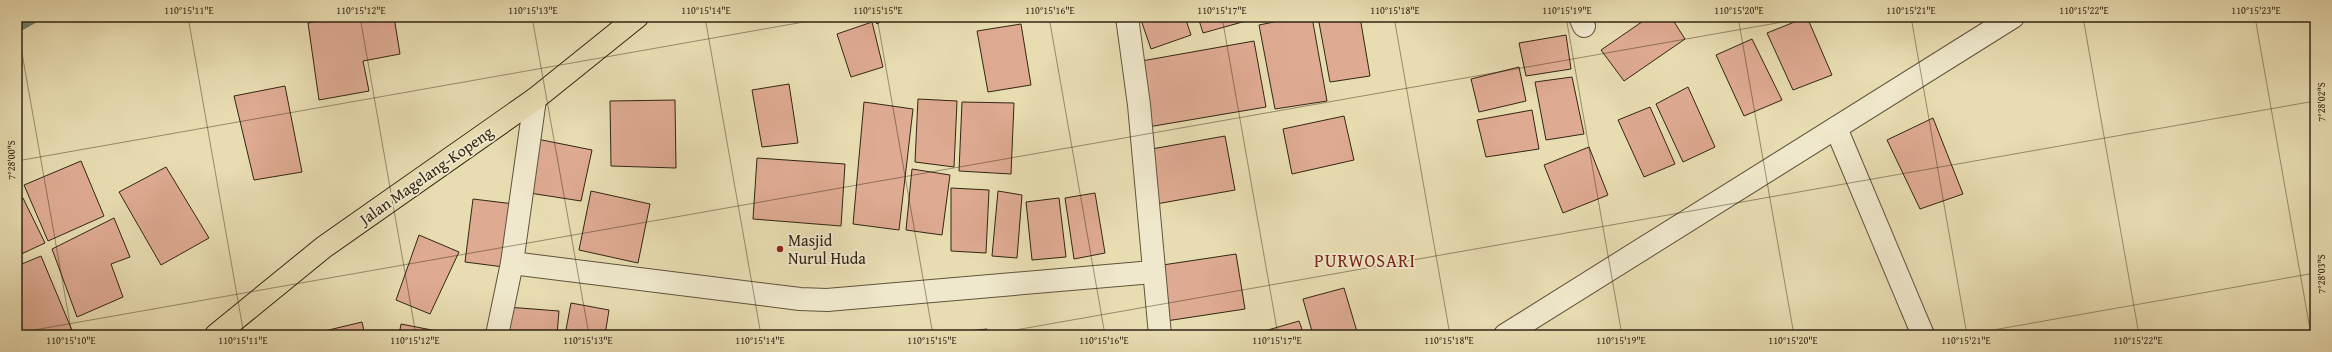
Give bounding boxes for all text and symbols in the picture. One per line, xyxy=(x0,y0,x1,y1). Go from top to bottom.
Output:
text: 110°15'11"E xyxy=(164,3,214,18)
text: 110°15'12"E xyxy=(336,3,386,18)
text: 110°15'13"E xyxy=(508,3,558,18)
text: 110°15'14"E xyxy=(681,3,731,18)
text: 110°15'15"E xyxy=(853,3,903,18)
text: 110°15'16"E xyxy=(1025,3,1075,18)
text: 110°15'17"E xyxy=(1197,3,1247,18)
text: 110°15'18"E xyxy=(1370,3,1420,18)
text: 110°15'19"E xyxy=(1542,3,1592,18)
text: 110°15'20"E xyxy=(1714,3,1764,18)
text: 110°15'21"E xyxy=(1886,3,1936,18)
text: 110°15'22"E xyxy=(2059,3,2109,18)
text: 110°15'23"E xyxy=(2231,3,2281,18)
text: 7°28'02"S xyxy=(2314,82,2329,122)
street label: Jalan Magelang-Kopeng xyxy=(353,120,498,231)
text: 7°28'00"S xyxy=(4,140,19,180)
place label: Masjid Nurul Huda xyxy=(788,228,866,270)
marker: Masjid Nurul Huda xyxy=(775,244,785,254)
district label: PURWOSARI xyxy=(1314,247,1416,274)
text: 7°28'03"S xyxy=(2314,254,2329,294)
text: 110°15'10"E xyxy=(46,333,96,348)
text: 110°15'11"E xyxy=(218,333,268,348)
text: 110°15'12"E xyxy=(390,333,440,348)
text: 110°15'13"E xyxy=(563,333,613,348)
text: 110°15'14"E xyxy=(735,333,785,348)
text: 110°15'15"E xyxy=(907,333,957,348)
text: 110°15'16"E xyxy=(1079,333,1129,348)
text: 110°15'17"E xyxy=(1252,333,1302,348)
text: 110°15'18"E xyxy=(1424,333,1474,348)
text: 110°15'19"E xyxy=(1596,333,1646,348)
text: 110°15'20"E xyxy=(1768,333,1818,348)
text: 110°15'21"E xyxy=(1941,333,1991,348)
text: 110°15'22"E xyxy=(2113,333,2163,348)

